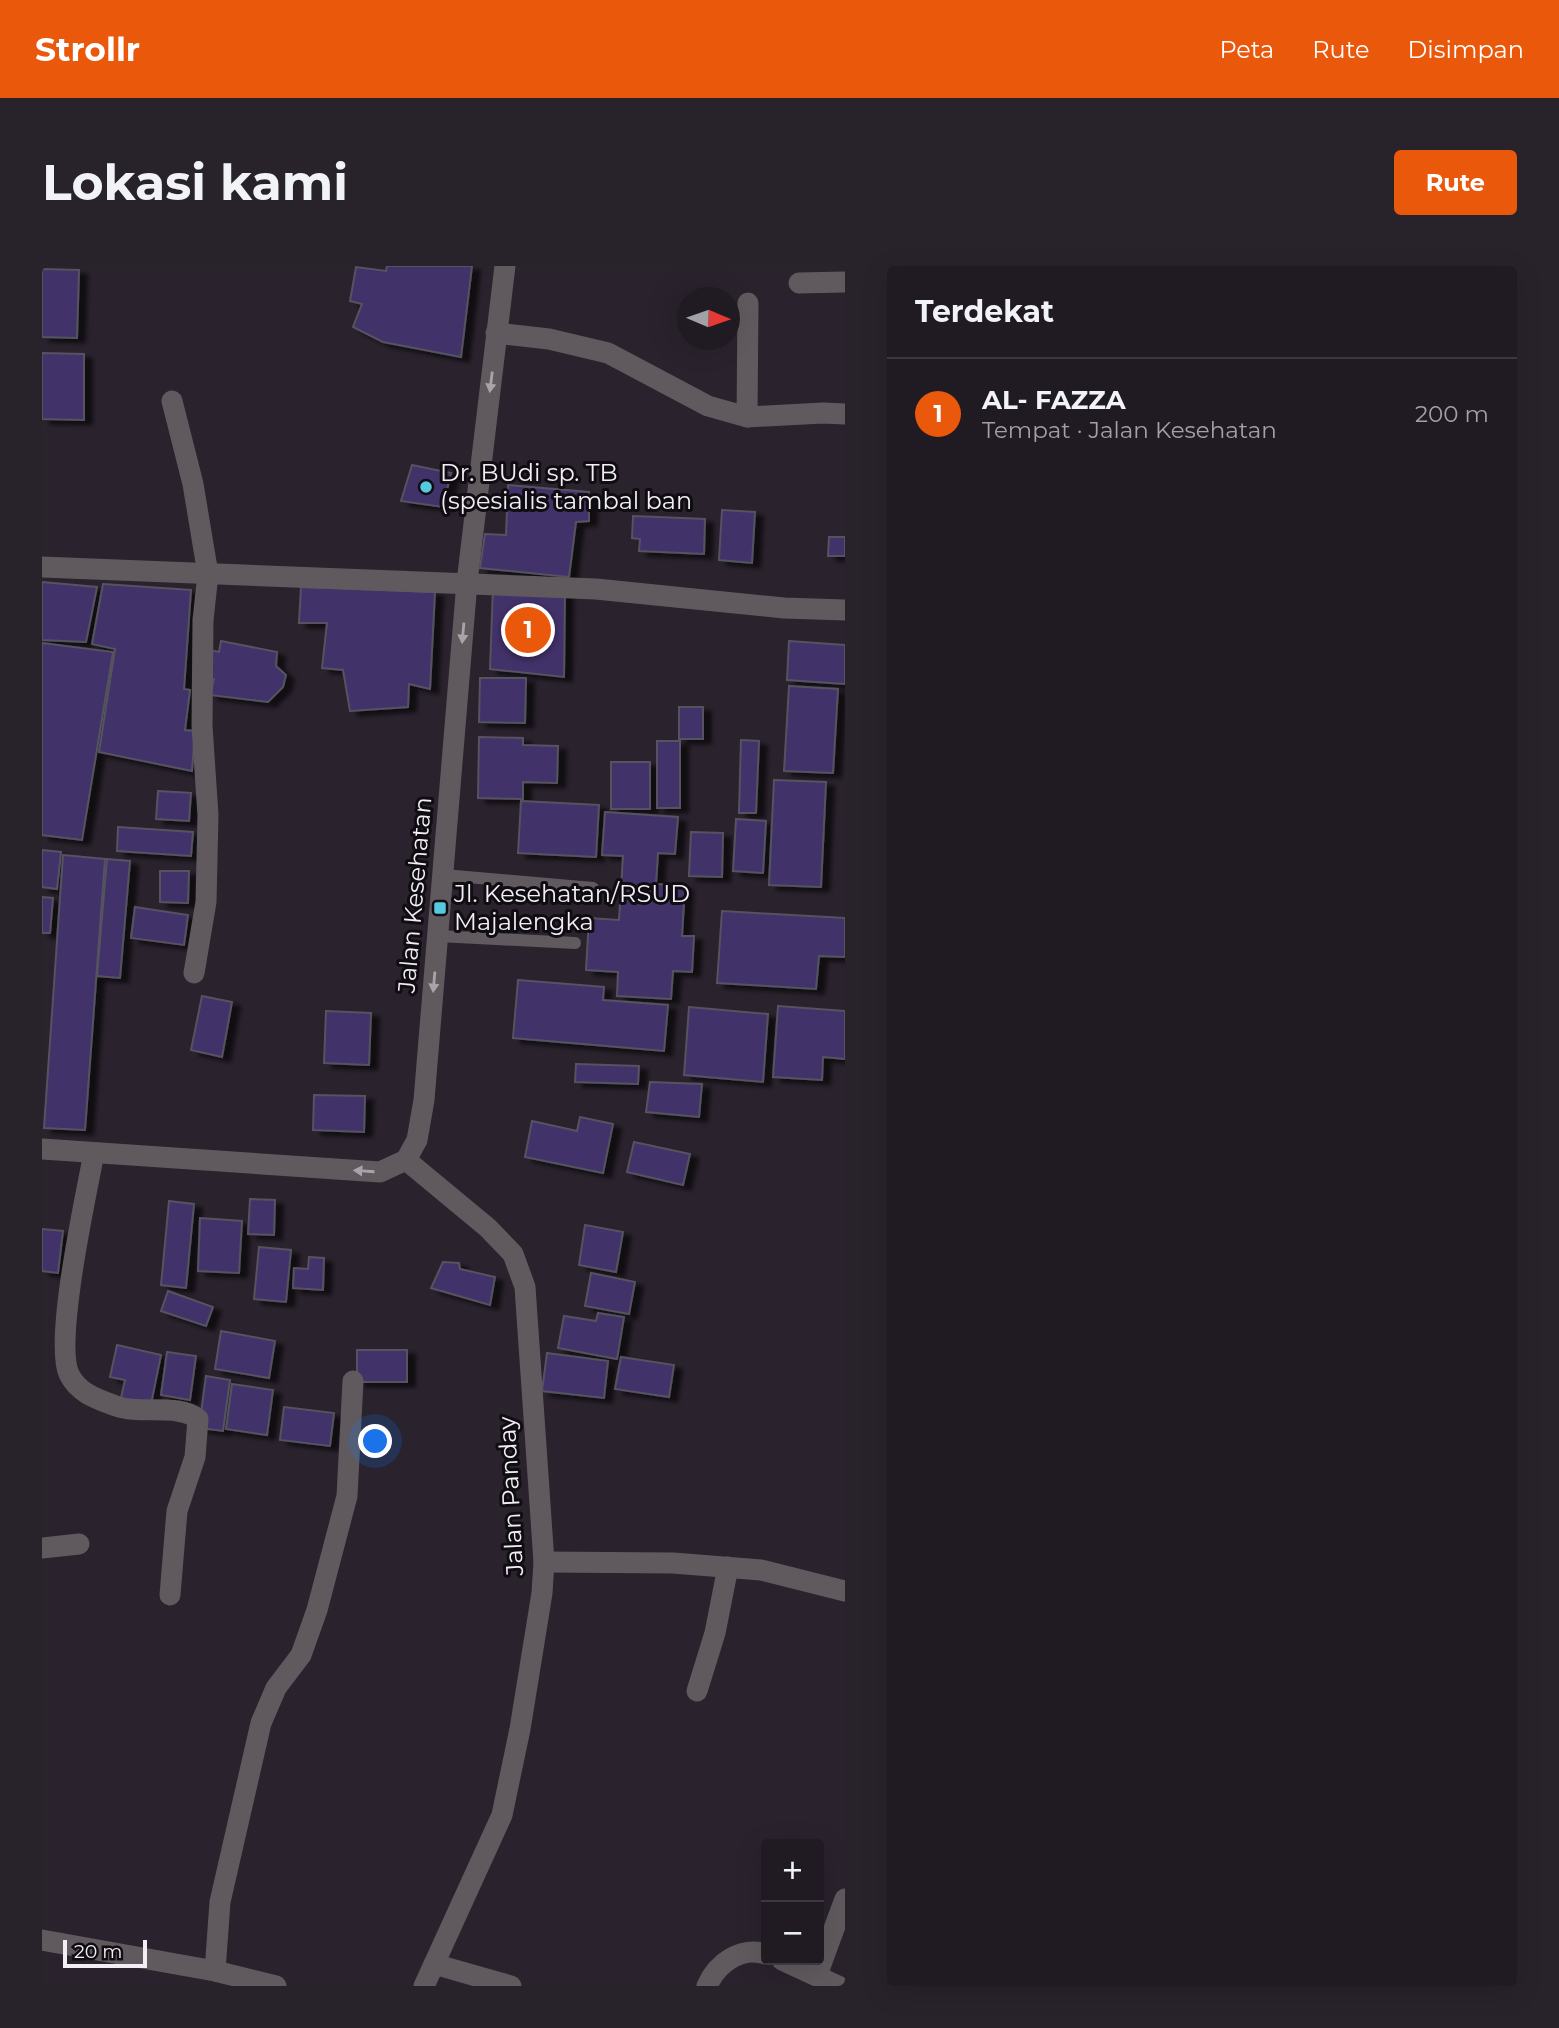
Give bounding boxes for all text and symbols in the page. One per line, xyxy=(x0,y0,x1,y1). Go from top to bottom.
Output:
text: Strollr xyxy=(35,29,140,69)
text: Peta xyxy=(1219,35,1274,64)
text: Rute xyxy=(1312,35,1370,64)
text: Disimpan xyxy=(1408,35,1524,64)
button: Rute xyxy=(1394,150,1517,215)
text: Lokasi kami xyxy=(42,153,348,212)
north arrow xyxy=(677,287,740,350)
text: Terdekat xyxy=(915,293,1054,330)
one-way arrow xyxy=(485,372,496,394)
text: AL- FAZZA xyxy=(982,384,1126,416)
text: 1 xyxy=(933,400,943,428)
text: 200 m xyxy=(1415,400,1489,428)
text: Tempat · Jalan Kesehatan xyxy=(982,416,1277,444)
place label: Dr. BUdi sp. TB (spesialis tambal ban xyxy=(440,458,692,515)
marker: Dr. BUdi sp. TB (spesialis tambal ban xyxy=(418,479,434,495)
pin: 1 xyxy=(505,604,551,656)
one-way arrow xyxy=(457,622,468,644)
street label: Jalan Kesehatan xyxy=(391,796,438,995)
place label: Jl. Kesehatan/RSUD Majalengka xyxy=(453,879,690,936)
marker: Jl. Kesehatan/RSUD Majalengka xyxy=(432,900,448,916)
one-way arrow xyxy=(428,971,439,993)
one-way arrow xyxy=(352,1165,374,1176)
street label: Jalan Panday xyxy=(492,1416,529,1577)
your location xyxy=(358,1424,392,1458)
map controls xyxy=(761,1839,824,1965)
button: + xyxy=(761,1839,824,1902)
button: − xyxy=(761,1902,824,1965)
scale bar xyxy=(63,1937,147,1969)
text: 20 m xyxy=(74,1940,122,1963)

